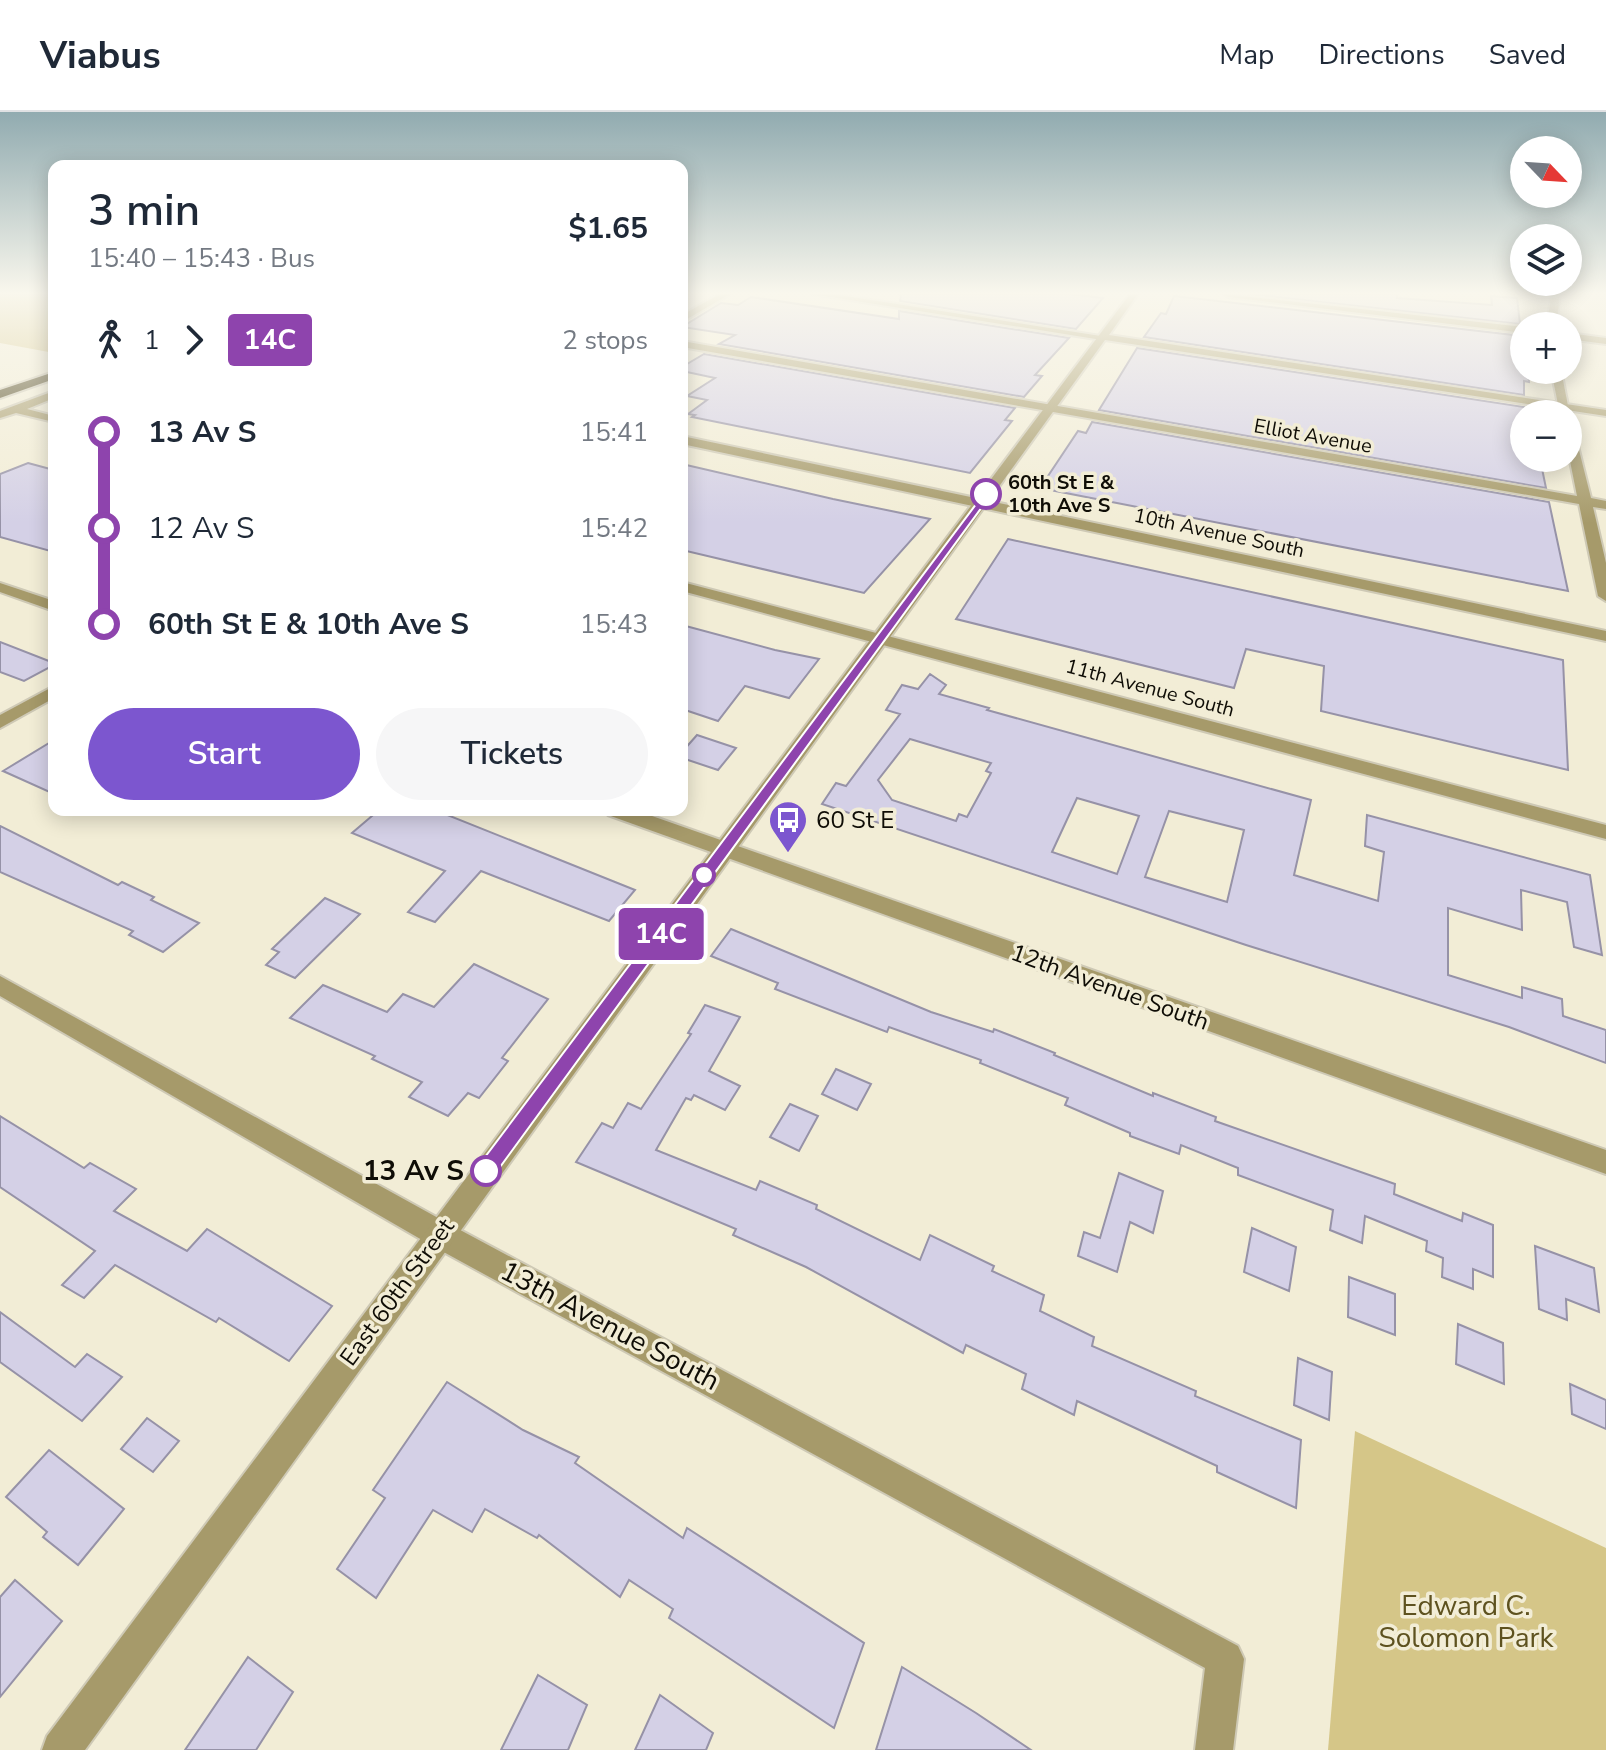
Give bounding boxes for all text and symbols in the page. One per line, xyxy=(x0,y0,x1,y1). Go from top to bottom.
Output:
text: Viabus xyxy=(40,30,161,81)
text: Map xyxy=(1219,36,1274,74)
text: Directions xyxy=(1318,36,1445,74)
text: Saved xyxy=(1489,36,1566,74)
north arrow xyxy=(1510,136,1582,208)
map controls xyxy=(1510,136,1582,472)
text: 3 min xyxy=(88,181,200,241)
text: $1.65 xyxy=(569,208,648,249)
button: layers xyxy=(1510,224,1582,296)
text: 15:40 – 15:43 · Bus xyxy=(88,241,315,276)
button: + xyxy=(1510,312,1582,384)
icon: walk xyxy=(88,318,132,362)
icon: forward xyxy=(172,318,216,362)
text: 14C xyxy=(244,321,296,359)
text: 1 xyxy=(144,323,160,358)
text: 2 stops xyxy=(562,323,648,358)
button: − xyxy=(1510,400,1582,472)
text: 13 Av S xyxy=(148,412,256,453)
street label: Elliot Avenue xyxy=(1252,412,1374,460)
text: 15:41 xyxy=(580,415,648,450)
place label: 60th St E & 10th Ave S xyxy=(1008,469,1115,519)
marker: 60th St E & 10th Ave S xyxy=(971,479,1001,509)
street label: 10th Avenue South xyxy=(1131,502,1307,564)
text: 12 Av S xyxy=(148,508,254,549)
text: 15:42 xyxy=(580,511,648,546)
text: 60th St E & 10th Ave S xyxy=(148,604,469,645)
text: 15:43 xyxy=(580,607,648,642)
street label: 11th Avenue South xyxy=(1063,652,1237,724)
button: Start xyxy=(88,708,360,800)
button: Tickets xyxy=(376,708,648,800)
bus stop icon: 60 St E xyxy=(767,799,809,854)
place label: 60 St E xyxy=(816,804,894,836)
unlabelled marker xyxy=(693,864,715,886)
line badge: 14C xyxy=(615,908,707,960)
text: 14C xyxy=(635,915,687,953)
street label: 12th Avenue South xyxy=(1007,936,1213,1038)
place label: 13 Av S xyxy=(363,1152,464,1190)
marker: 13 Av S xyxy=(471,1156,501,1186)
street label: East 60th Street xyxy=(333,1211,462,1372)
street label: 13th Avenue South xyxy=(494,1252,726,1400)
park label: Edward C. Solomon Park xyxy=(1378,1587,1555,1657)

